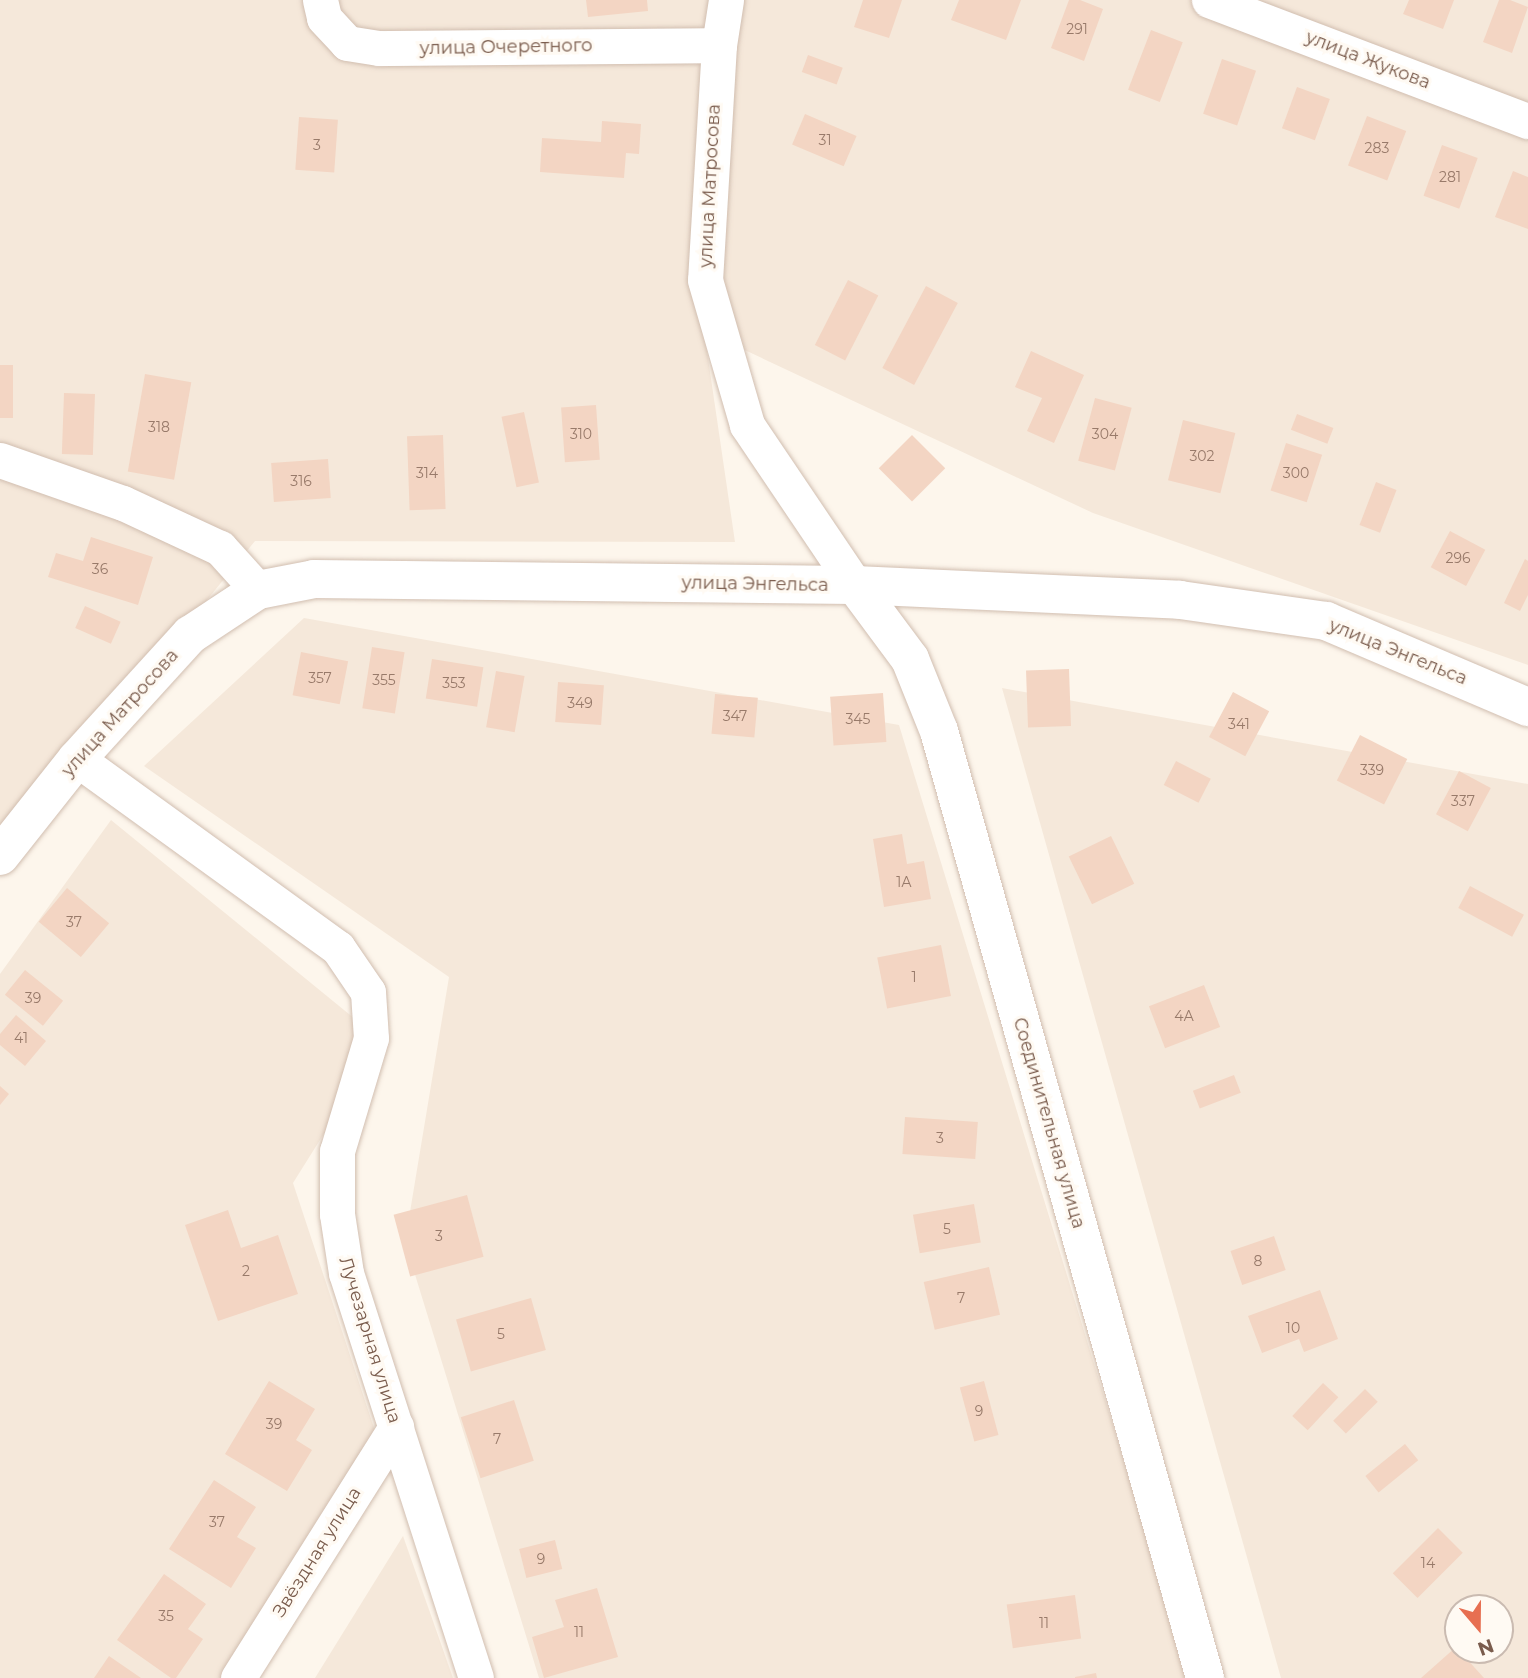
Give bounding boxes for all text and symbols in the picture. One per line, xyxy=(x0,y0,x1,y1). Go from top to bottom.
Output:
house number: 291 xyxy=(1066,21,1088,37)
street label: улица Жукова xyxy=(1303,26,1433,94)
street label: улица Очеретного xyxy=(419,35,593,59)
street label: улица Матросова xyxy=(695,104,725,268)
house number: 31 xyxy=(819,132,831,148)
house number: 3 xyxy=(313,137,321,153)
house number: 283 xyxy=(1365,140,1389,156)
house number: 281 xyxy=(1439,169,1461,185)
house number: 318 xyxy=(148,419,170,435)
house number: 310 xyxy=(570,426,592,442)
house number: 304 xyxy=(1092,426,1118,442)
house number: 302 xyxy=(1189,448,1215,464)
house number: 314 xyxy=(416,465,438,481)
house number: 300 xyxy=(1283,465,1309,481)
house number: 316 xyxy=(290,473,312,489)
house number: 296 xyxy=(1445,550,1471,566)
house number: 36 xyxy=(92,561,108,577)
street label: улица Энгельса xyxy=(681,572,829,596)
street label: улица Энгельса xyxy=(1326,614,1470,690)
street label: улица Матросова xyxy=(57,645,183,781)
house number: 357 xyxy=(308,670,332,686)
house number: 355 xyxy=(372,672,396,688)
house number: 353 xyxy=(442,675,466,691)
house number: 349 xyxy=(567,695,593,711)
house number: 347 xyxy=(723,708,747,724)
house number: 345 xyxy=(845,711,871,727)
house number: 341 xyxy=(1228,716,1250,732)
house number: 339 xyxy=(1360,762,1384,778)
house number: 337 xyxy=(1451,793,1475,809)
house number: 1А xyxy=(896,874,912,890)
house number: 37 xyxy=(66,914,82,930)
house number: 1 xyxy=(911,969,917,985)
house number: 39 xyxy=(25,990,41,1006)
house number: 4А xyxy=(1174,1008,1194,1024)
street label: Соединительная улица xyxy=(1009,1015,1089,1231)
house number: 41 xyxy=(14,1030,28,1046)
house number: 3 xyxy=(936,1130,944,1146)
house number: 5 xyxy=(943,1221,951,1237)
house number: 3 xyxy=(435,1228,443,1244)
house number: 8 xyxy=(1254,1253,1262,1269)
street label: Лучезарная улица xyxy=(334,1254,406,1426)
house number: 2 xyxy=(242,1263,250,1279)
house number: 7 xyxy=(957,1290,965,1306)
house number: 10 xyxy=(1286,1320,1300,1336)
house number: 5 xyxy=(497,1326,505,1342)
house number: 9 xyxy=(975,1403,983,1419)
house number: 39 xyxy=(266,1416,282,1432)
house number: 7 xyxy=(493,1431,501,1447)
street label: Звёздная улица xyxy=(268,1483,366,1621)
house number: 37 xyxy=(209,1514,225,1530)
house number: 9 xyxy=(537,1551,545,1567)
house number: 14 xyxy=(1421,1555,1435,1571)
north arrow xyxy=(1444,1594,1514,1664)
house number: 35 xyxy=(158,1608,174,1624)
house number: 11 xyxy=(1039,1615,1049,1631)
house number: 11 xyxy=(574,1624,584,1640)
text: N xyxy=(1475,1634,1497,1661)

